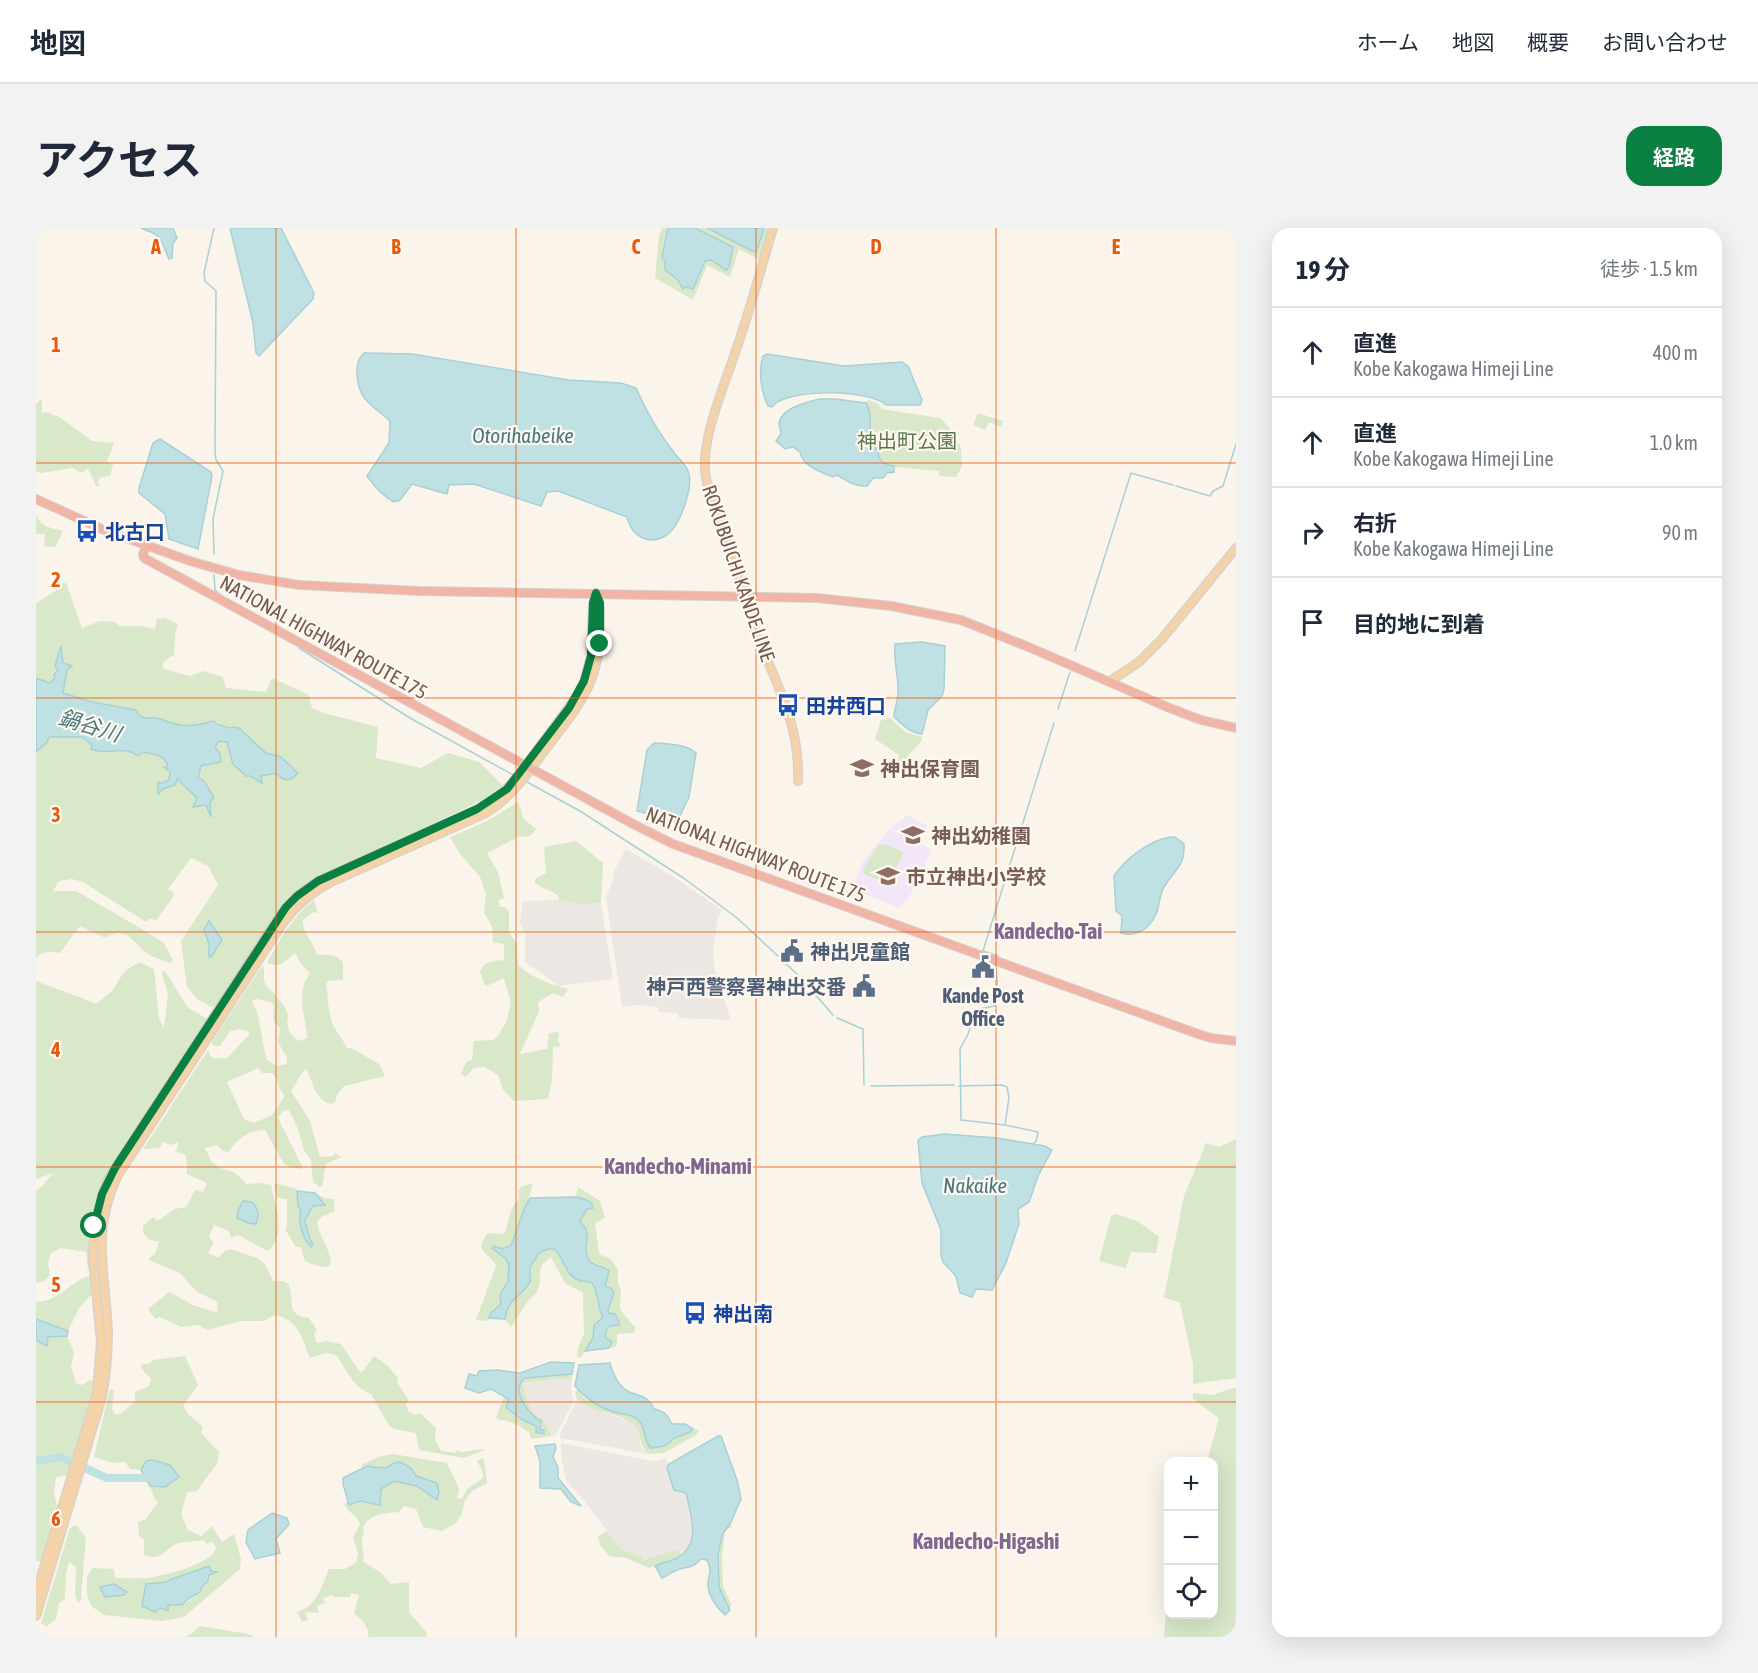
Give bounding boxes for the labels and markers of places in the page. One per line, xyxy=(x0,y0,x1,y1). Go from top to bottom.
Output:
bus stop icon: 北古口 xyxy=(74,518,100,544)
place label: 北古口 xyxy=(105,520,165,543)
bus stop icon: 田井西口 xyxy=(775,692,801,718)
place label: 田井西口 xyxy=(806,694,886,717)
school or university icon: 神出保育園 xyxy=(849,755,875,781)
place label: 神出保育園 xyxy=(880,757,980,780)
school or university icon: 神出幼稚園 xyxy=(900,822,926,848)
place label: 神出幼稚園 xyxy=(931,824,1031,847)
school or university icon: 市立神出小学校 xyxy=(875,863,901,889)
place label: 市立神出小学校 xyxy=(906,865,1046,888)
public building icon: 神出児童館 xyxy=(779,938,805,964)
place label: 神出児童館 xyxy=(810,940,910,963)
public building icon: Kande Post Office xyxy=(970,954,996,980)
public building icon: 神戸西警察署神出交番 xyxy=(851,973,877,999)
place label: 神戸西警察署神出交番 xyxy=(646,975,846,998)
place label: Kande Post Office xyxy=(942,984,1024,1030)
bus stop icon: 神出南 xyxy=(682,1300,708,1326)
place label: 神出南 xyxy=(713,1302,773,1325)

